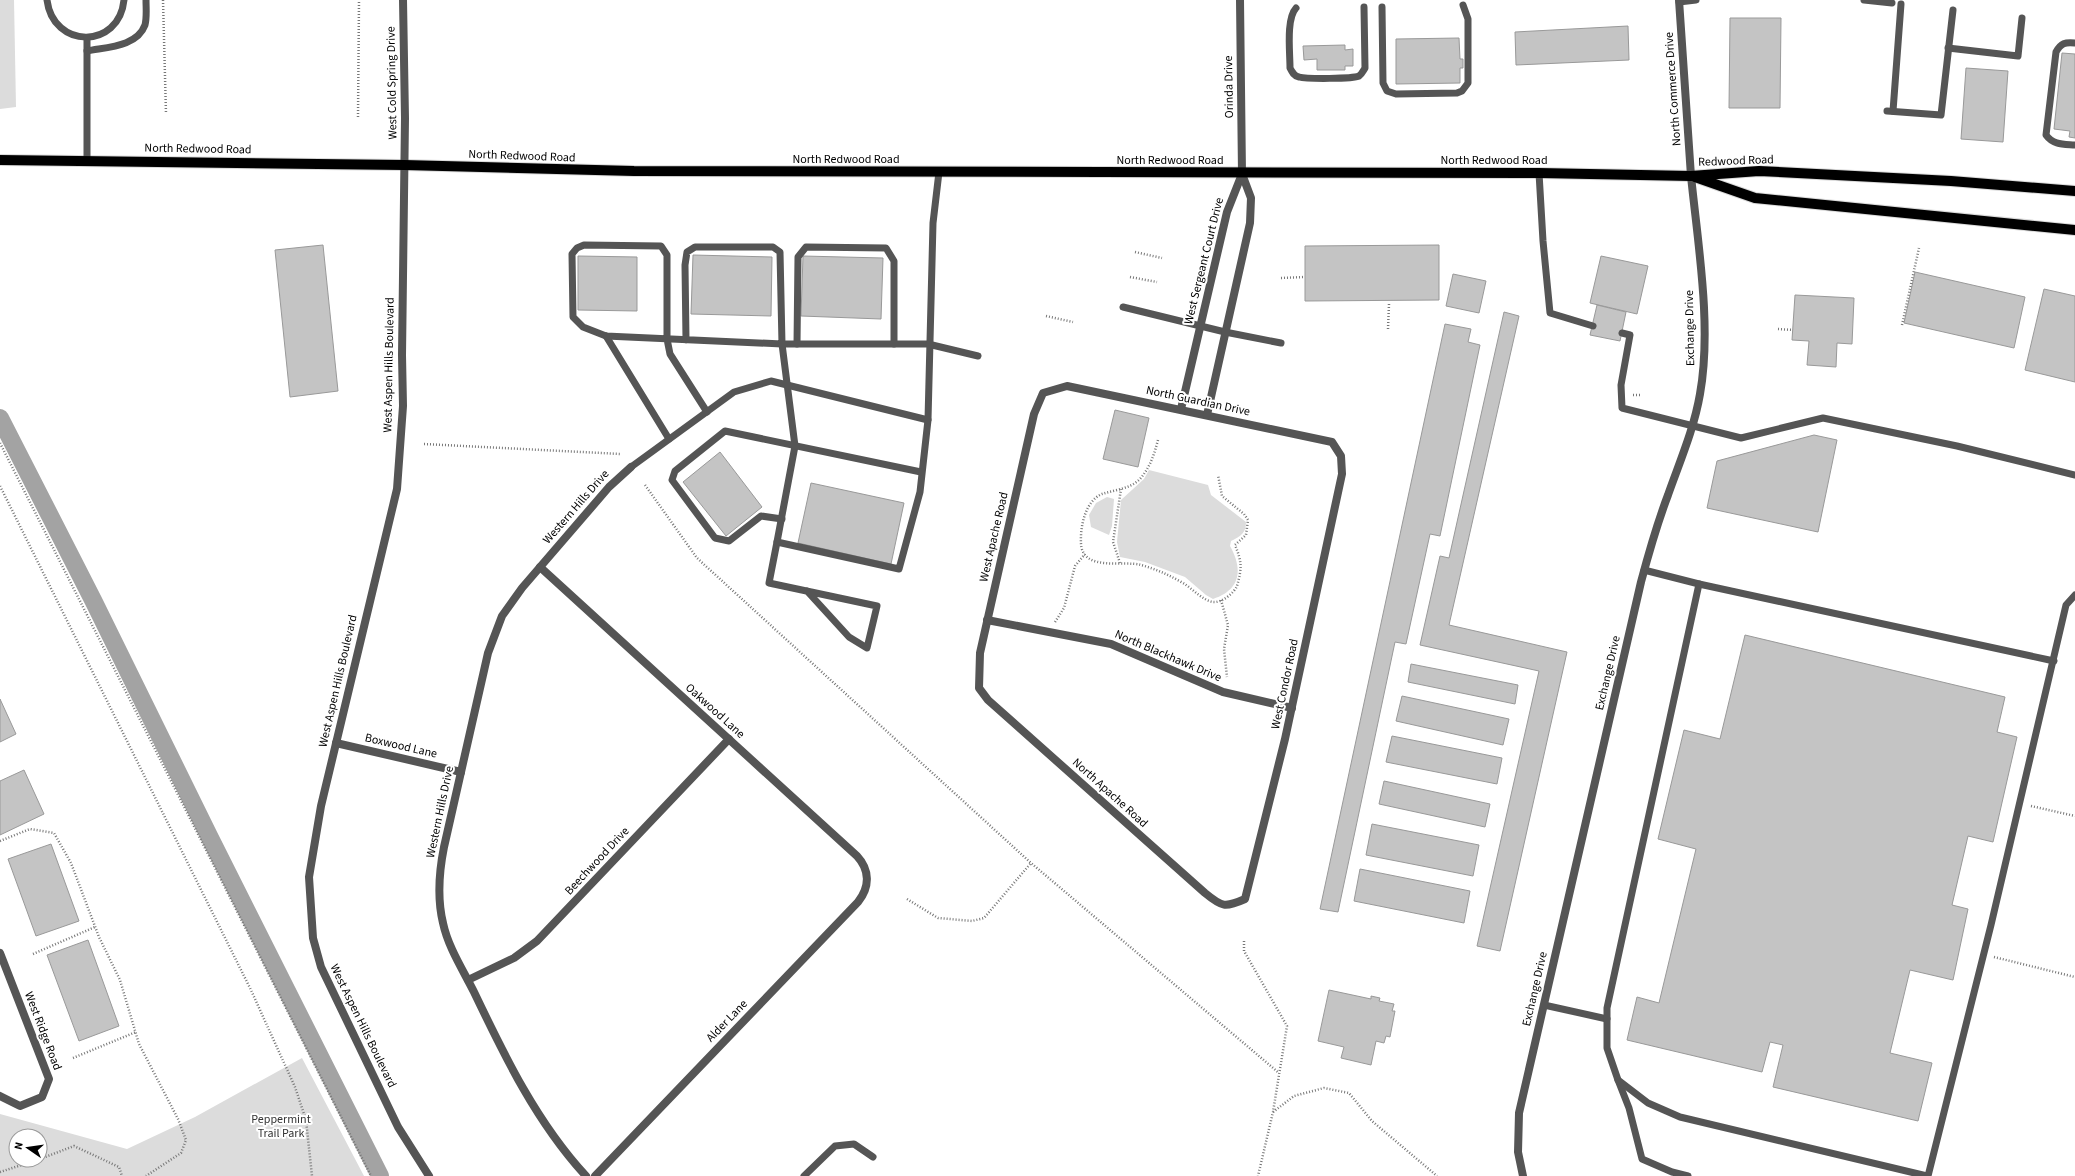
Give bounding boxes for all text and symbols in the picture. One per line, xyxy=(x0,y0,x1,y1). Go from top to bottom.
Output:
street label: West Cold Spring Drive xyxy=(383,26,401,140)
street label: North Commerce Drive xyxy=(1661,31,1685,147)
street label: Orinda Drive xyxy=(1220,55,1238,119)
street label: North Redwood Road xyxy=(144,140,252,158)
street label: North Redwood Road xyxy=(468,146,576,166)
street label: North Redwood Road xyxy=(792,151,900,168)
street label: Redwood Road xyxy=(1698,151,1774,171)
street label: North Redwood Road xyxy=(1116,152,1224,169)
street label: North Redwood Road xyxy=(1440,152,1548,169)
street label: West Sergeant Court Drive xyxy=(1180,196,1228,326)
street label: Exchange Drive xyxy=(1681,290,1699,366)
street label: West Aspen Hills Boulevard xyxy=(379,297,399,433)
street label: North Guardian Drive xyxy=(1144,382,1252,420)
street label: Western Hills Drive xyxy=(539,466,613,548)
street label: West Apache Road xyxy=(975,490,1013,584)
street label: West Aspen Hills Boulevard xyxy=(314,613,362,749)
street label: North Blackhawk Drive xyxy=(1112,626,1224,686)
street label: Exchange Drive xyxy=(1591,634,1625,712)
street label: West Condor Road xyxy=(1267,637,1303,731)
street label: Oakwood Lane xyxy=(681,680,749,742)
street label: Boxwood Lane xyxy=(363,729,439,763)
street label: North Apache Road xyxy=(1068,754,1152,832)
street label: Western Hills Drive xyxy=(422,764,458,859)
street label: Beechwood Drive xyxy=(561,823,633,899)
street label: Exchange Drive xyxy=(1518,950,1552,1028)
street label: West Aspen Hills Boulevard xyxy=(326,961,400,1091)
street label: West Ridge Road xyxy=(20,989,66,1073)
street label: Alder Lane xyxy=(702,996,752,1046)
park label: Peppermint Trail Park xyxy=(251,1111,311,1142)
north arrow xyxy=(8,1128,48,1168)
text: N xyxy=(11,1141,27,1151)

